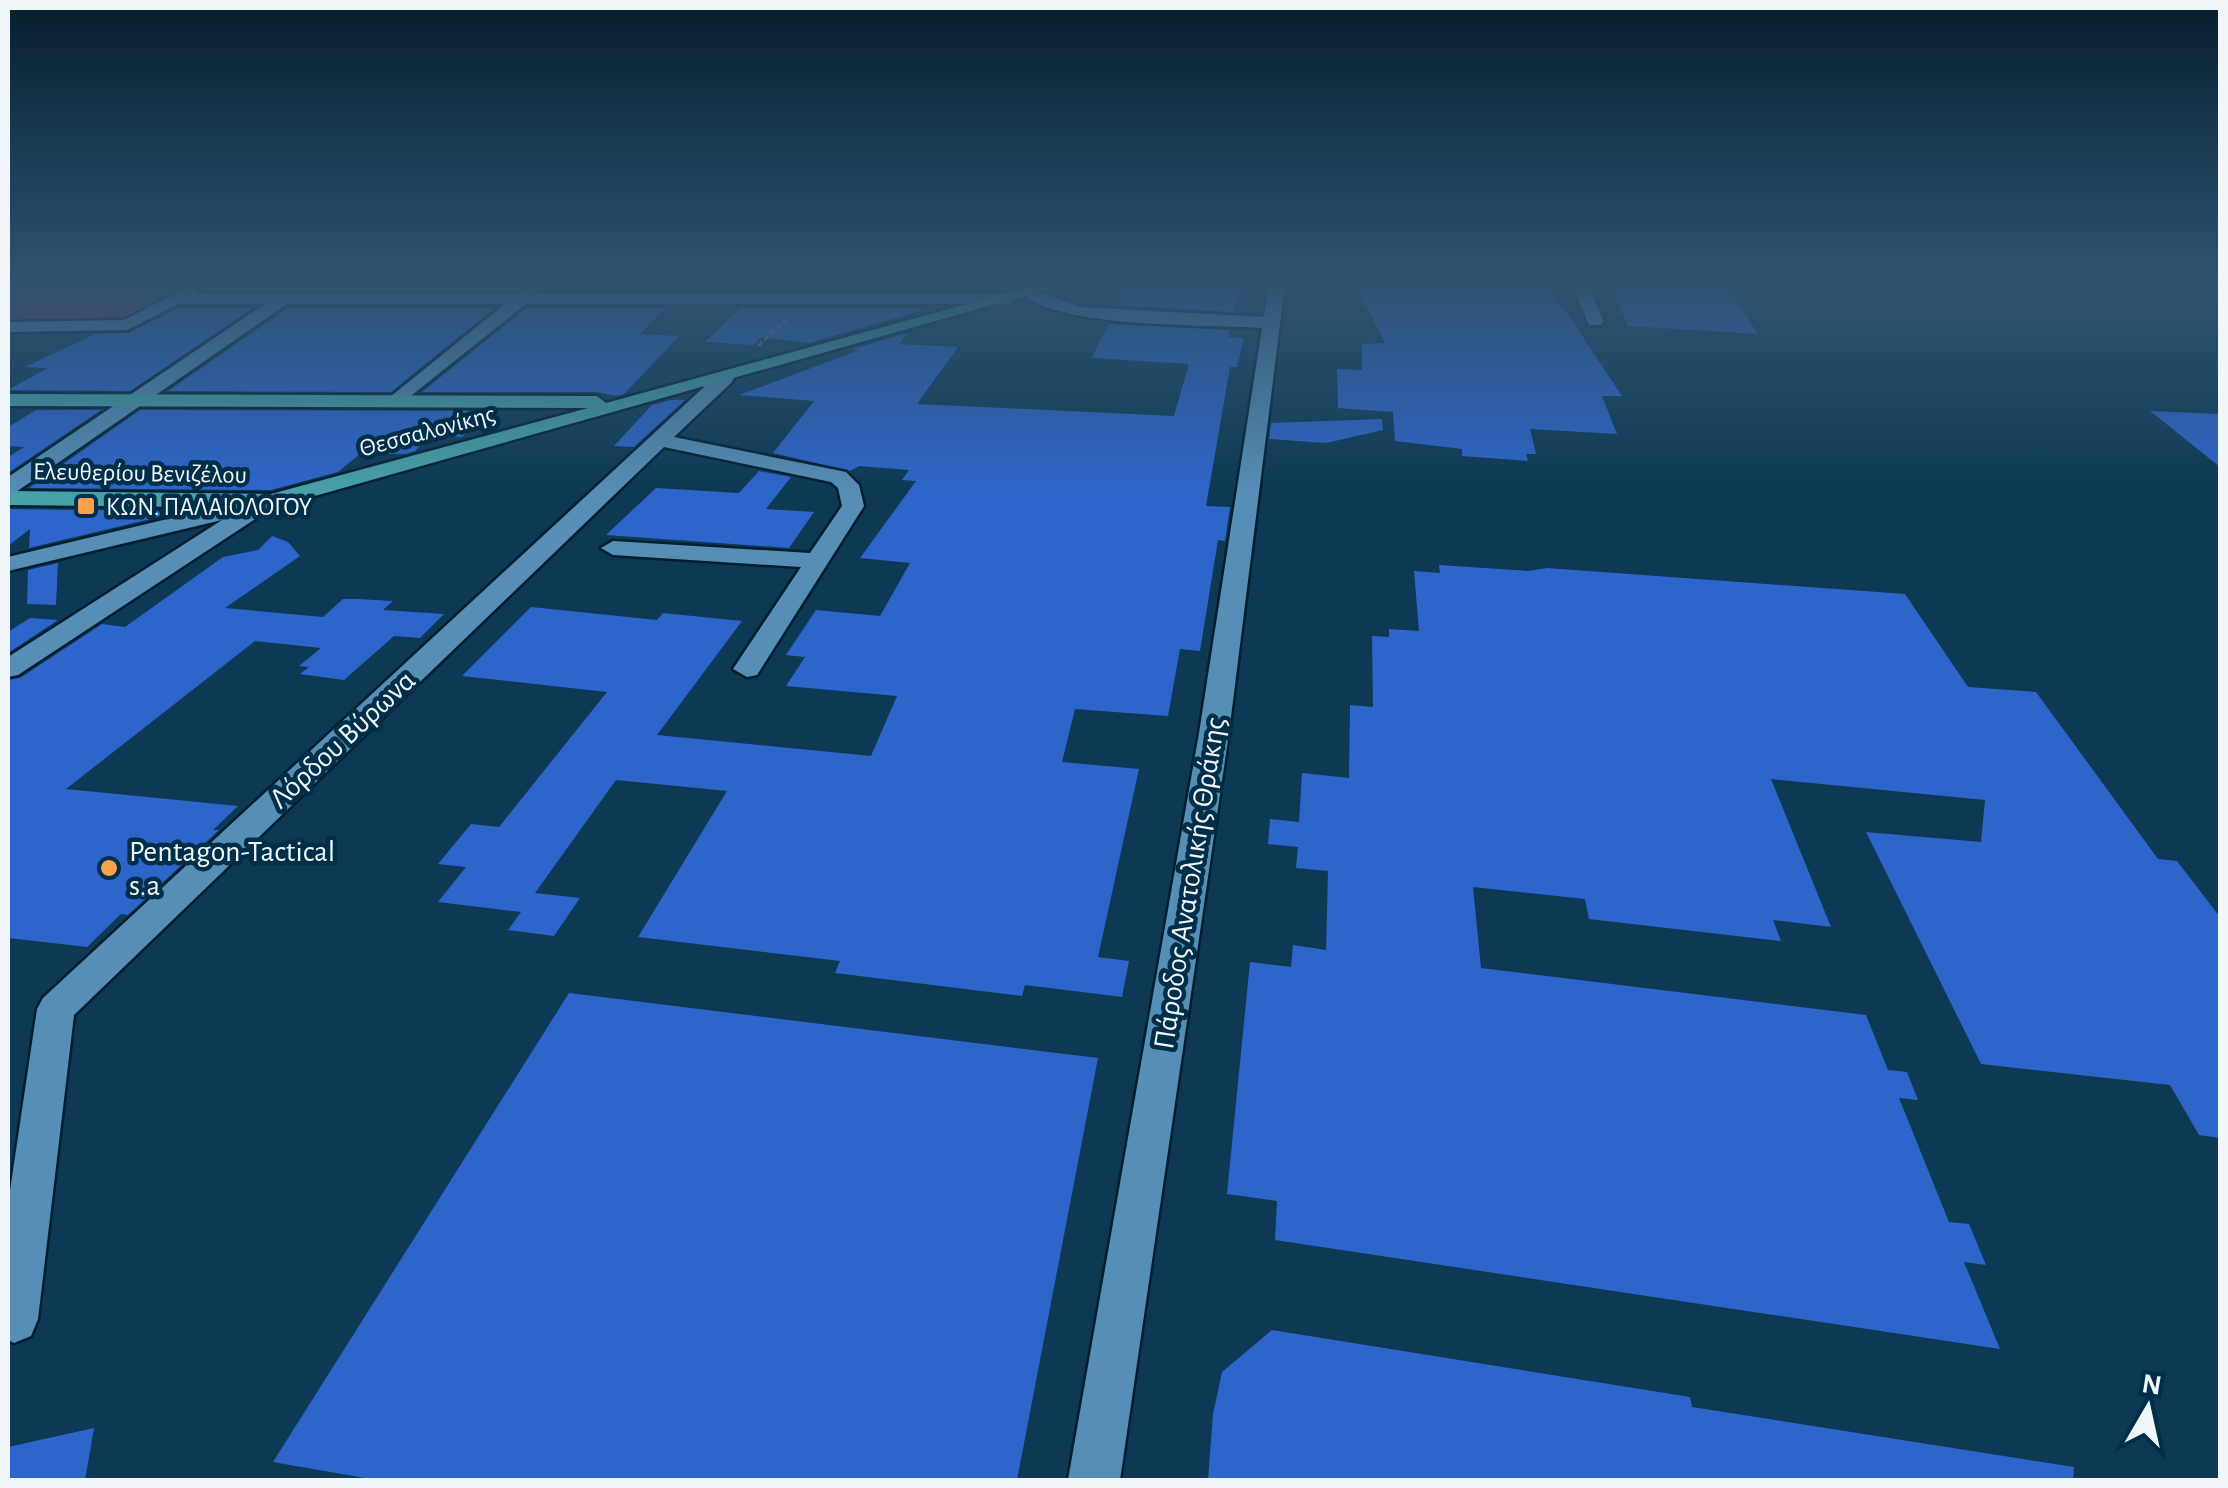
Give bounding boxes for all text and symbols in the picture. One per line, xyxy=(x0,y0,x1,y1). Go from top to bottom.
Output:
street label: Θεσσαλονίκης xyxy=(357,401,498,462)
street label: Ελευθερίου Βενιζέλου xyxy=(33,459,247,488)
marker: ΚΩΝ. ΠΑΛΑΙΟΛΟΓΟΥ xyxy=(75,495,97,517)
place label: ΚΩΝ. ΠΑΛΑΙΟΛΟΓΟΥ xyxy=(106,495,312,520)
street label: Λόρδου Βύρωνα xyxy=(264,665,421,814)
street label: Πάροδος Ανατολικής Θράκης xyxy=(1149,715,1231,1051)
place label: Pentagon-Tactical s.a xyxy=(129,837,335,901)
marker: Pentagon-Tactical s.a xyxy=(98,857,120,879)
north arrow xyxy=(2098,1358,2198,1458)
text: N xyxy=(2140,1370,2163,1401)

